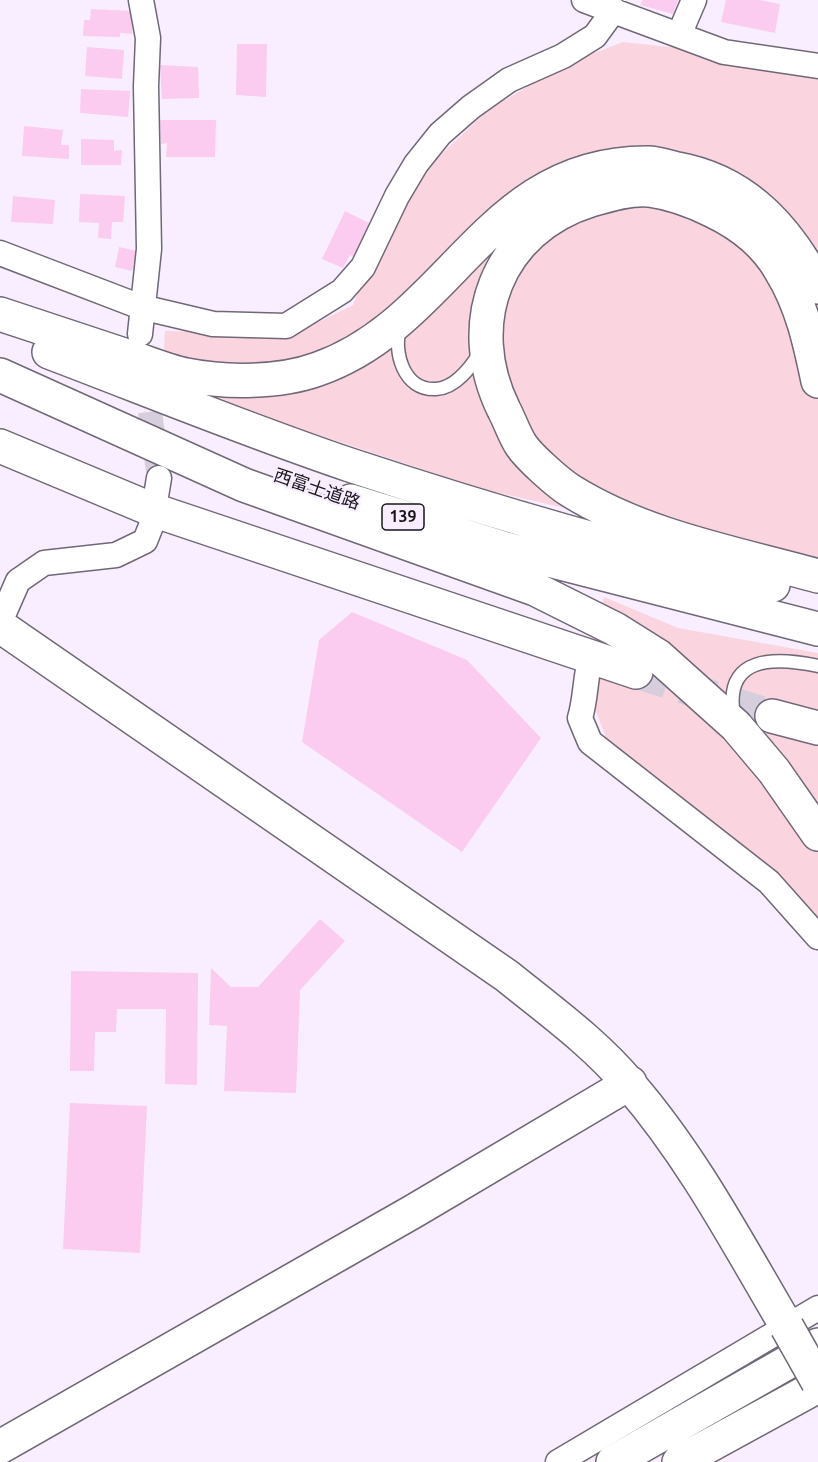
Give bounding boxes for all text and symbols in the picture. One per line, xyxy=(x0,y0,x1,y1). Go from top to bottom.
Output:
street label: 西富士道路 xyxy=(271,464,363,514)
road number: 139 xyxy=(382,504,424,530)

